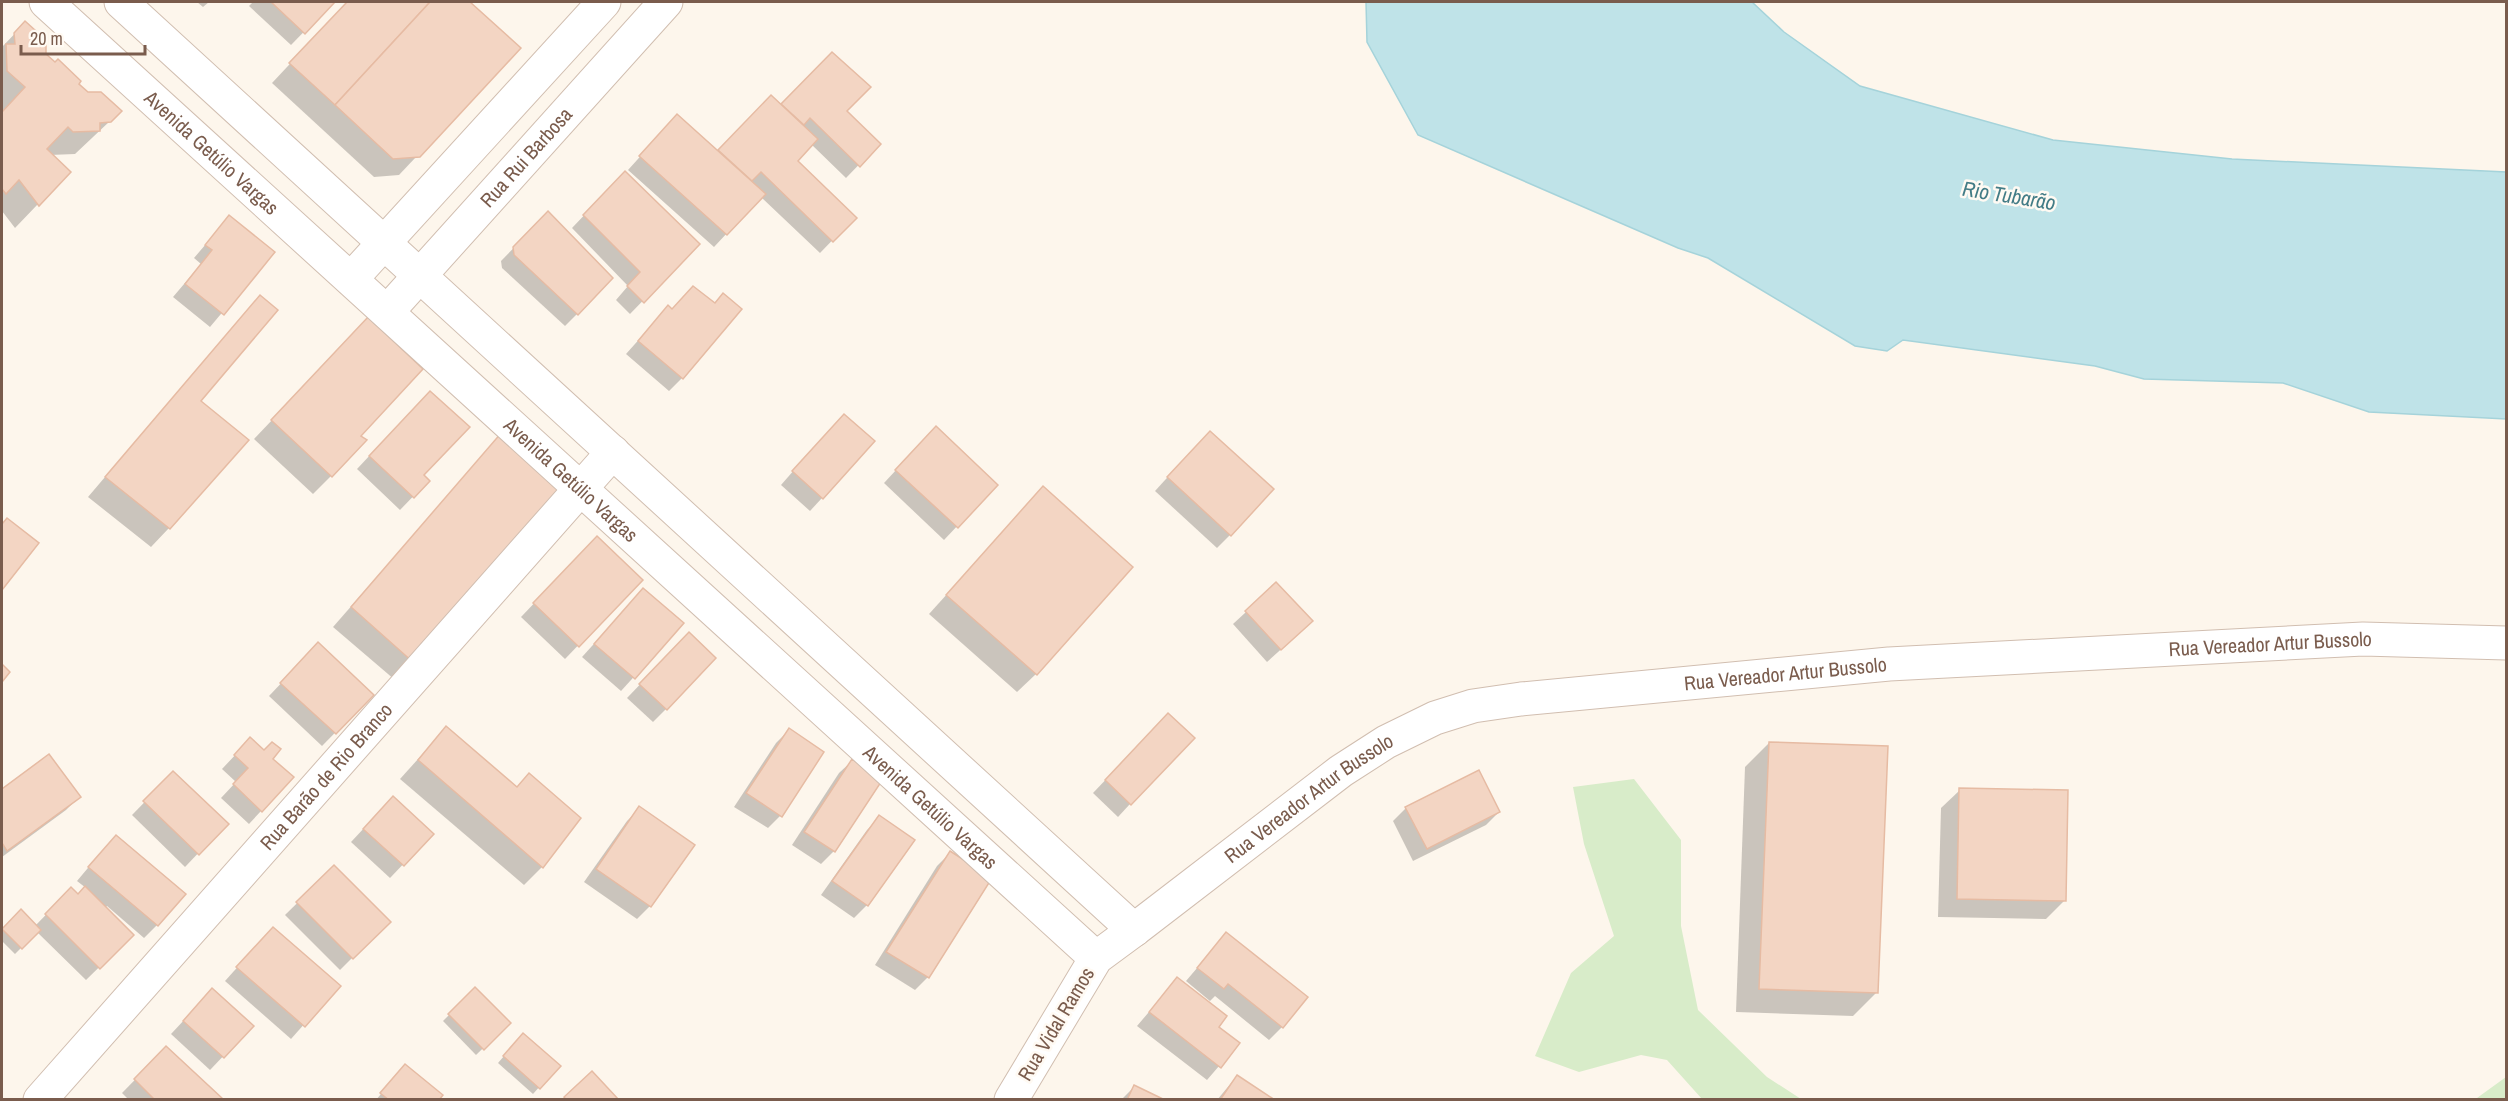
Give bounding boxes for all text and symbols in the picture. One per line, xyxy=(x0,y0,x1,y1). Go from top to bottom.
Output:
scale bar xyxy=(21,18,146,56)
text: 20 m xyxy=(30,26,63,51)
street label: Avenida Getúlio Vargas xyxy=(138,84,285,221)
street label: Rua Rui Barbosa xyxy=(474,101,578,213)
water label: Rio Tubarão xyxy=(1960,174,2058,217)
street label: Avenida Getúlio Vargas xyxy=(498,411,644,548)
street label: Rua Vereador Artur Bussolo xyxy=(2168,625,2372,662)
street label: Rua Vereador Artur Bussolo xyxy=(1683,650,1888,696)
street label: Rua Barão de Rio Branco xyxy=(253,697,398,855)
street label: Rua Vereador Artur Bussolo xyxy=(1218,727,1397,869)
street label: Avenida Getúlio Vargas xyxy=(857,738,1004,875)
street label: Rua Vidal Ramos xyxy=(1011,962,1100,1086)

